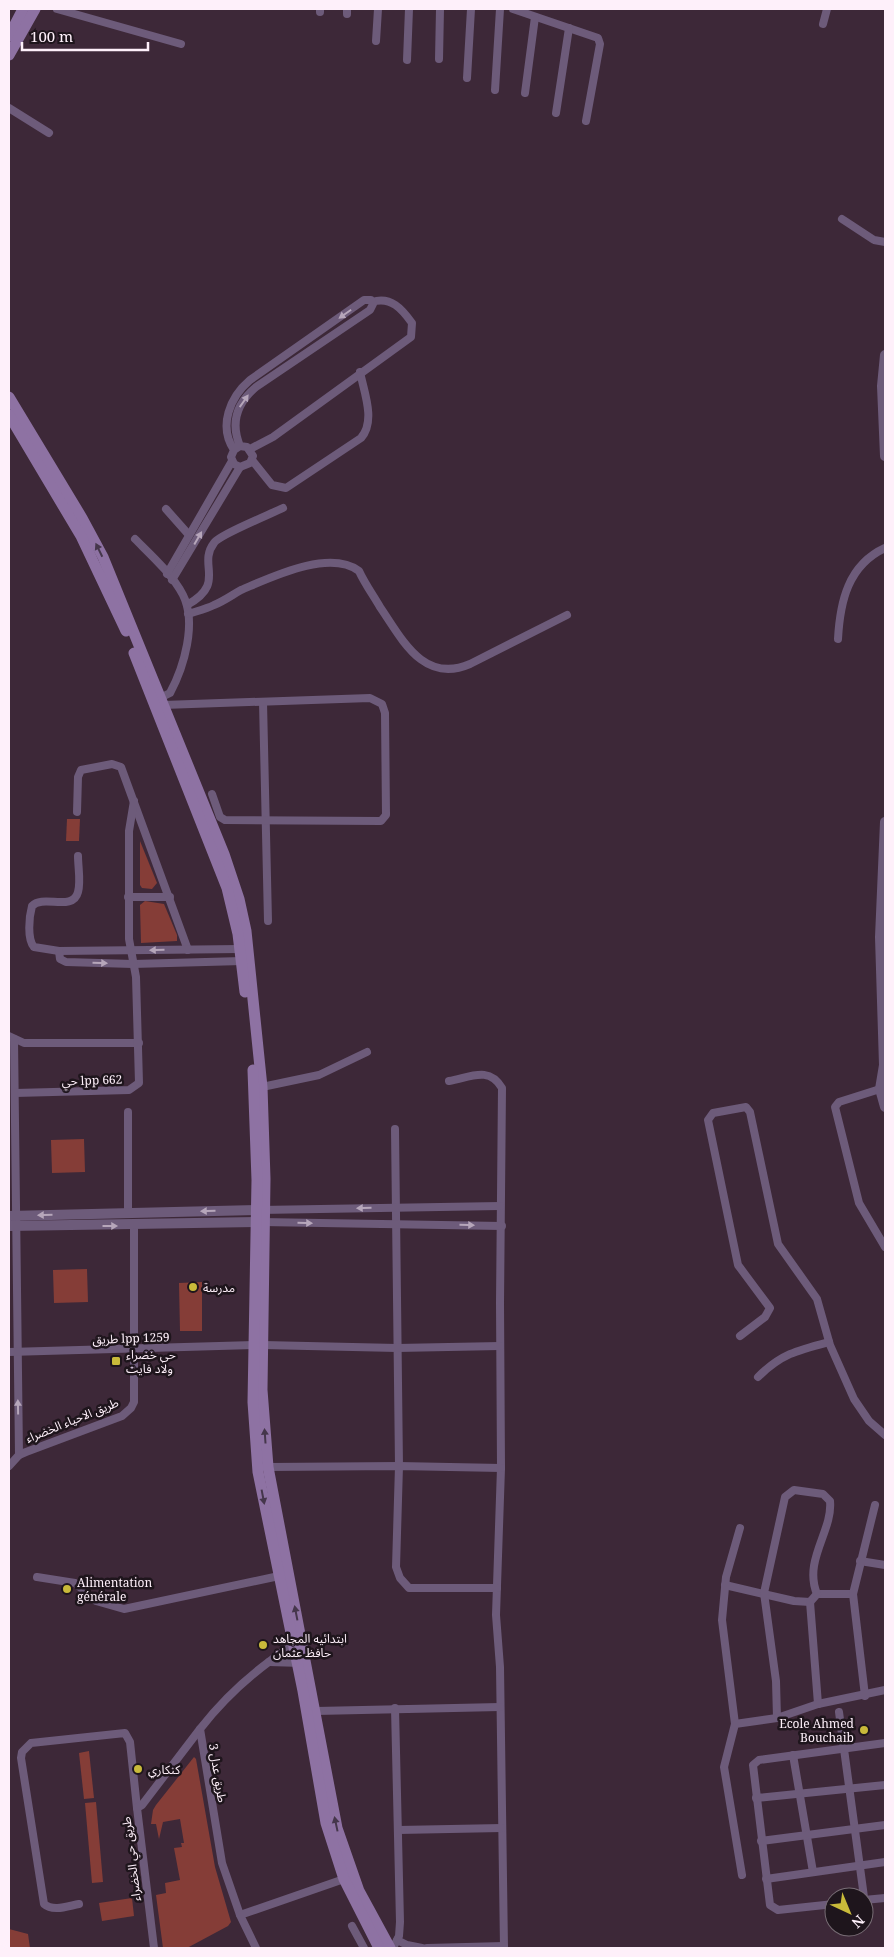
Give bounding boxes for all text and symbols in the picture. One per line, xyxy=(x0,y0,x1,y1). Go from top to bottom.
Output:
scale bar xyxy=(22,20,149,52)
text: 100 m xyxy=(30,26,73,46)
one-way arrow xyxy=(338,309,352,319)
one-way arrow xyxy=(239,394,249,408)
one-way arrow xyxy=(193,532,202,545)
one-way arrow xyxy=(95,543,103,557)
one-way arrow xyxy=(148,946,164,954)
one-way arrow xyxy=(92,960,108,968)
street label: حي lpp 662 xyxy=(61,1070,123,1091)
one-way arrow xyxy=(356,1204,372,1212)
one-way arrow xyxy=(200,1207,216,1215)
one-way arrow xyxy=(37,1211,53,1219)
one-way arrow xyxy=(297,1219,313,1227)
one-way arrow xyxy=(460,1221,476,1229)
one-way arrow xyxy=(102,1222,118,1230)
place label: مدرسة xyxy=(203,1279,235,1296)
marker: مدرسة xyxy=(187,1281,199,1293)
street label: طريق lpp 1259 xyxy=(92,1328,170,1348)
place label: حي خضراء ولاد فايت xyxy=(126,1346,176,1377)
marker: حي خضراء ولاد فايت xyxy=(110,1355,122,1367)
street label: طريق الاحياء الخضراء xyxy=(23,1394,121,1446)
one-way arrow xyxy=(14,1398,22,1414)
one-way arrow xyxy=(260,1427,268,1443)
one-way arrow xyxy=(259,1489,267,1505)
place label: Alimentation générale xyxy=(77,1574,152,1605)
marker: Alimentation générale xyxy=(61,1583,73,1595)
one-way arrow xyxy=(292,1604,300,1620)
place label: ابتدائيه المجاهد حافظ عثمان xyxy=(273,1630,347,1661)
marker: ابتدائيه المجاهد حافظ عثمان xyxy=(257,1639,269,1651)
place label: Ecole Ahmed Bouchaib xyxy=(779,1715,855,1746)
marker: Ecole Ahmed Bouchaib xyxy=(858,1724,870,1736)
street label: طريق عدل 3 xyxy=(205,1742,231,1804)
place label: كنكاري xyxy=(148,1761,181,1779)
marker: كنكاري xyxy=(132,1763,144,1775)
street label: طريق حي الخضراء xyxy=(117,1815,146,1902)
one-way arrow xyxy=(332,1817,340,1832)
north arrow xyxy=(824,1887,874,1937)
text: N xyxy=(848,1911,869,1932)

